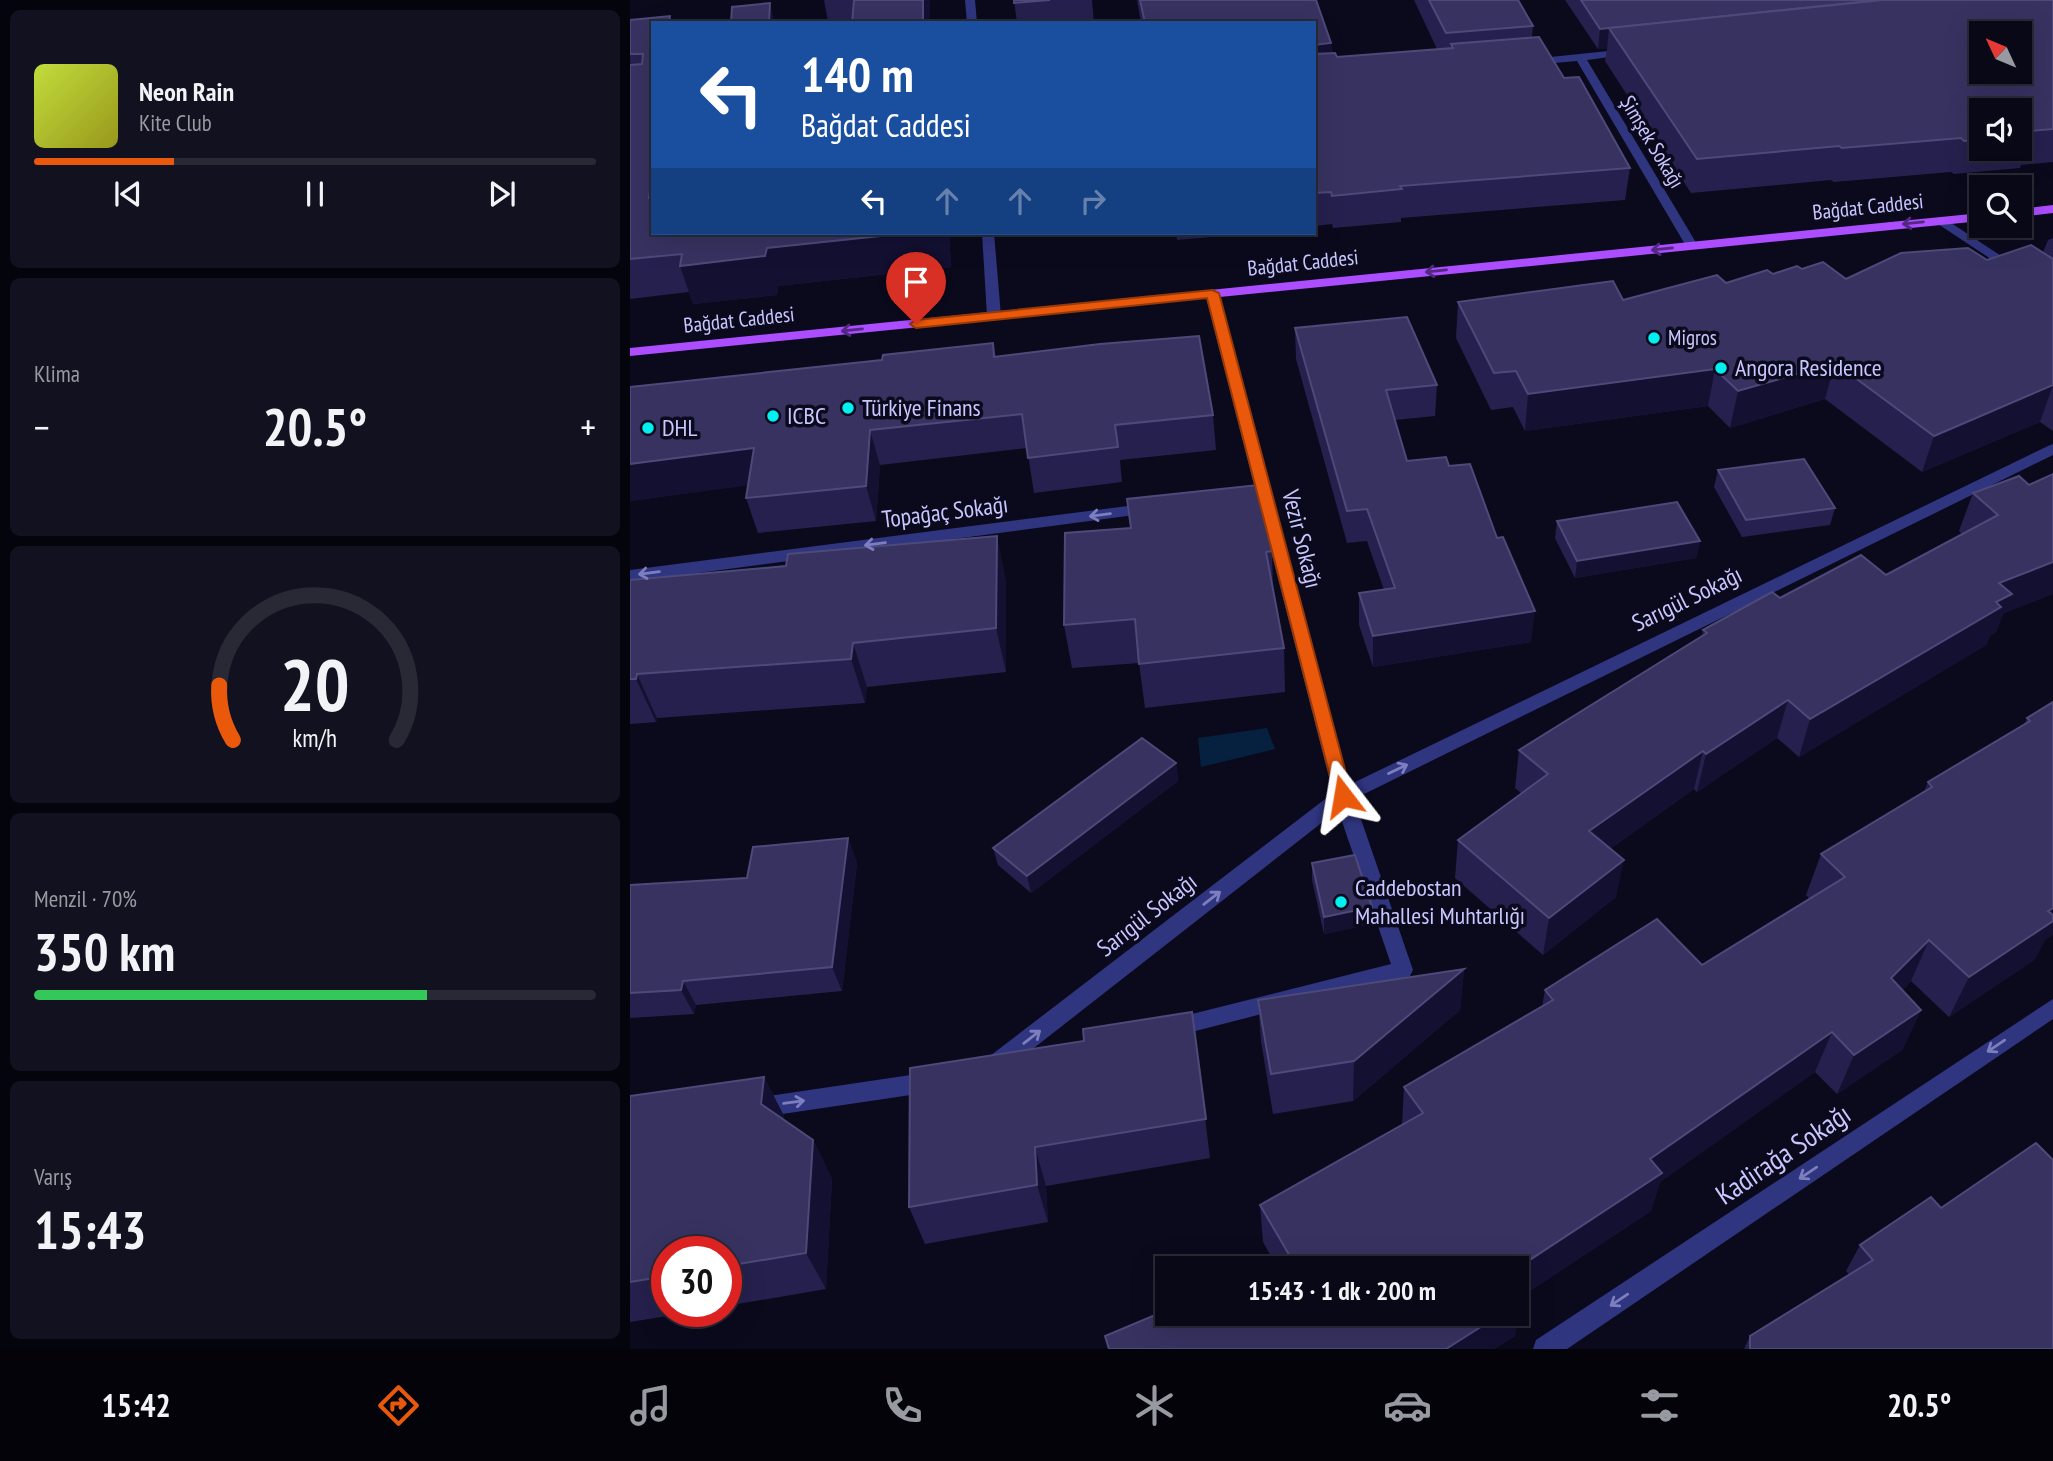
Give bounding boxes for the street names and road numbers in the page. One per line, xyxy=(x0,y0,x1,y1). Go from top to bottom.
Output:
street label: Şimşek Sokağı xyxy=(1614,91,1691,193)
street label: Bağdat Caddesi xyxy=(1811,187,1925,226)
street label: Bağdat Caddesi xyxy=(1246,243,1360,282)
street label: Bağdat Caddesi xyxy=(682,300,796,339)
street label: Vezir Sokağı xyxy=(1275,486,1330,591)
street label: Topağaç Sokağı xyxy=(880,488,1010,535)
street label: Sarıgül Sokağı xyxy=(1627,559,1747,638)
street label: Sarıgül Sokağı xyxy=(1091,866,1203,963)
street label: Kadirağa Sokağı xyxy=(1708,1095,1857,1212)

